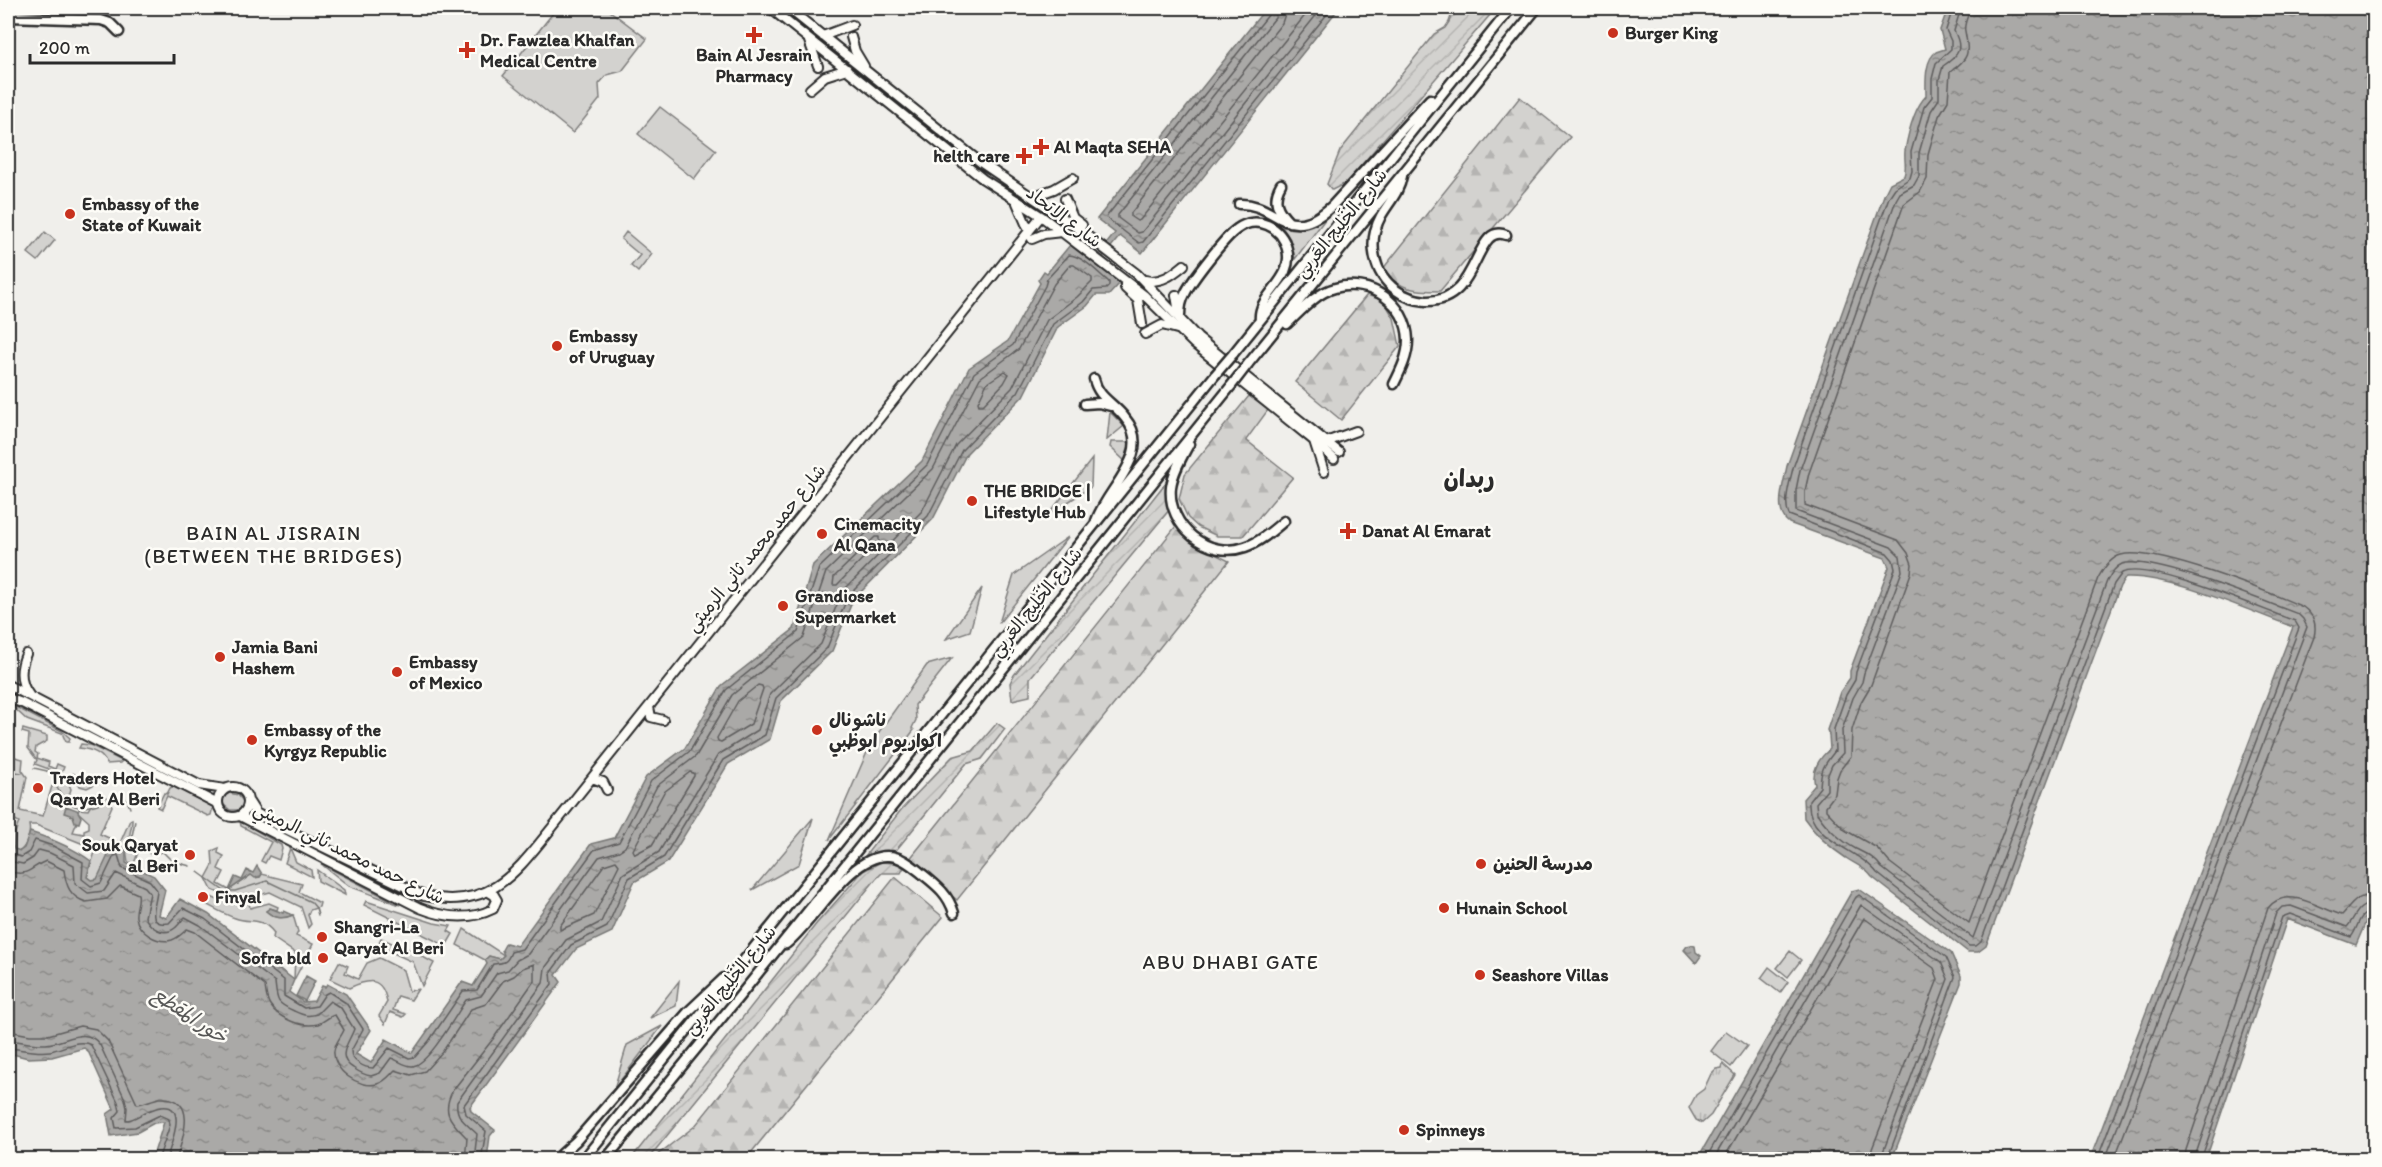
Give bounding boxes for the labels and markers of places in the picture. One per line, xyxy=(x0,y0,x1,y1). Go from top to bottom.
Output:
place label: Burger King xyxy=(1625,22,1719,44)
marker: Burger King xyxy=(1606,26,1620,40)
marker: Bain Al Jesrain Pharmacy xyxy=(747,28,761,42)
place label: Dr. Fawzlea Khalfan Medical Centre xyxy=(480,29,635,72)
marker: Dr. Fawzlea Khalfan Medical Centre xyxy=(458,41,476,59)
place label: Bain Al Jesrain Pharmacy xyxy=(696,44,812,87)
place label: Al Maqta SEHA xyxy=(1053,136,1172,158)
marker: Al Maqta SEHA xyxy=(1032,138,1050,156)
place label: helth care xyxy=(933,145,1010,167)
marker: helth care xyxy=(1015,147,1033,165)
place label: Embassy of the State of Kuwait xyxy=(82,193,201,236)
marker: Embassy of the State of Kuwait xyxy=(63,207,77,221)
place label: Embassy of Uruguay xyxy=(569,325,655,368)
marker: Embassy of Uruguay xyxy=(550,339,564,353)
place label: THE BRIDGE | Lifestyle Hub xyxy=(983,480,1091,523)
marker: THE BRIDGE | Lifestyle Hub xyxy=(965,494,979,508)
place label: Cinemacity Al Qana xyxy=(833,513,922,556)
place label: Danat Al Emarat xyxy=(1362,520,1491,542)
marker: Danat Al Emarat xyxy=(1339,522,1357,540)
marker: Cinemacity Al Qana xyxy=(815,527,829,541)
place label: Grandiose Supermarket xyxy=(795,585,896,628)
marker: Grandiose Supermarket xyxy=(776,599,790,613)
place label: Jamia Bani Hashem xyxy=(231,636,318,679)
marker: Jamia Bani Hashem xyxy=(213,650,227,664)
place label: Embassy of Mexico xyxy=(409,651,482,694)
marker: Embassy of Mexico xyxy=(390,665,404,679)
place label: ناشونال اكواريوم ابوظبي xyxy=(829,709,942,757)
place label: Embassy of the Kyrgyz Republic xyxy=(264,719,387,762)
marker: ناشونال اكواريوم ابوظبي xyxy=(810,723,824,737)
marker: Embassy of the Kyrgyz Republic xyxy=(245,733,259,747)
place label: Traders Hotel Qaryat Al Beri xyxy=(49,767,160,810)
marker: Traders Hotel Qaryat Al Beri xyxy=(31,781,45,795)
place label: Souk Qaryat al Beri xyxy=(82,834,178,877)
marker: Souk Qaryat al Beri xyxy=(183,848,197,862)
place label: مدرسة الحنين xyxy=(1493,853,1593,875)
marker: مدرسة الحنين xyxy=(1474,857,1488,871)
place label: Finyal xyxy=(215,886,262,908)
marker: Finyal xyxy=(196,890,210,904)
place label: Hunain School xyxy=(1456,897,1568,919)
marker: Hunain School xyxy=(1437,901,1451,915)
place label: Shangri-La Qaryat Al Beri xyxy=(334,916,444,959)
marker: Shangri-La Qaryat Al Beri xyxy=(315,930,329,944)
place label: Sofra bld xyxy=(241,947,311,969)
marker: Sofra bld xyxy=(316,951,330,965)
place label: Seashore Villas xyxy=(1492,964,1609,986)
marker: Seashore Villas xyxy=(1473,968,1487,982)
place label: Spinneys xyxy=(1416,1119,1485,1141)
marker: Spinneys xyxy=(1397,1123,1411,1137)

